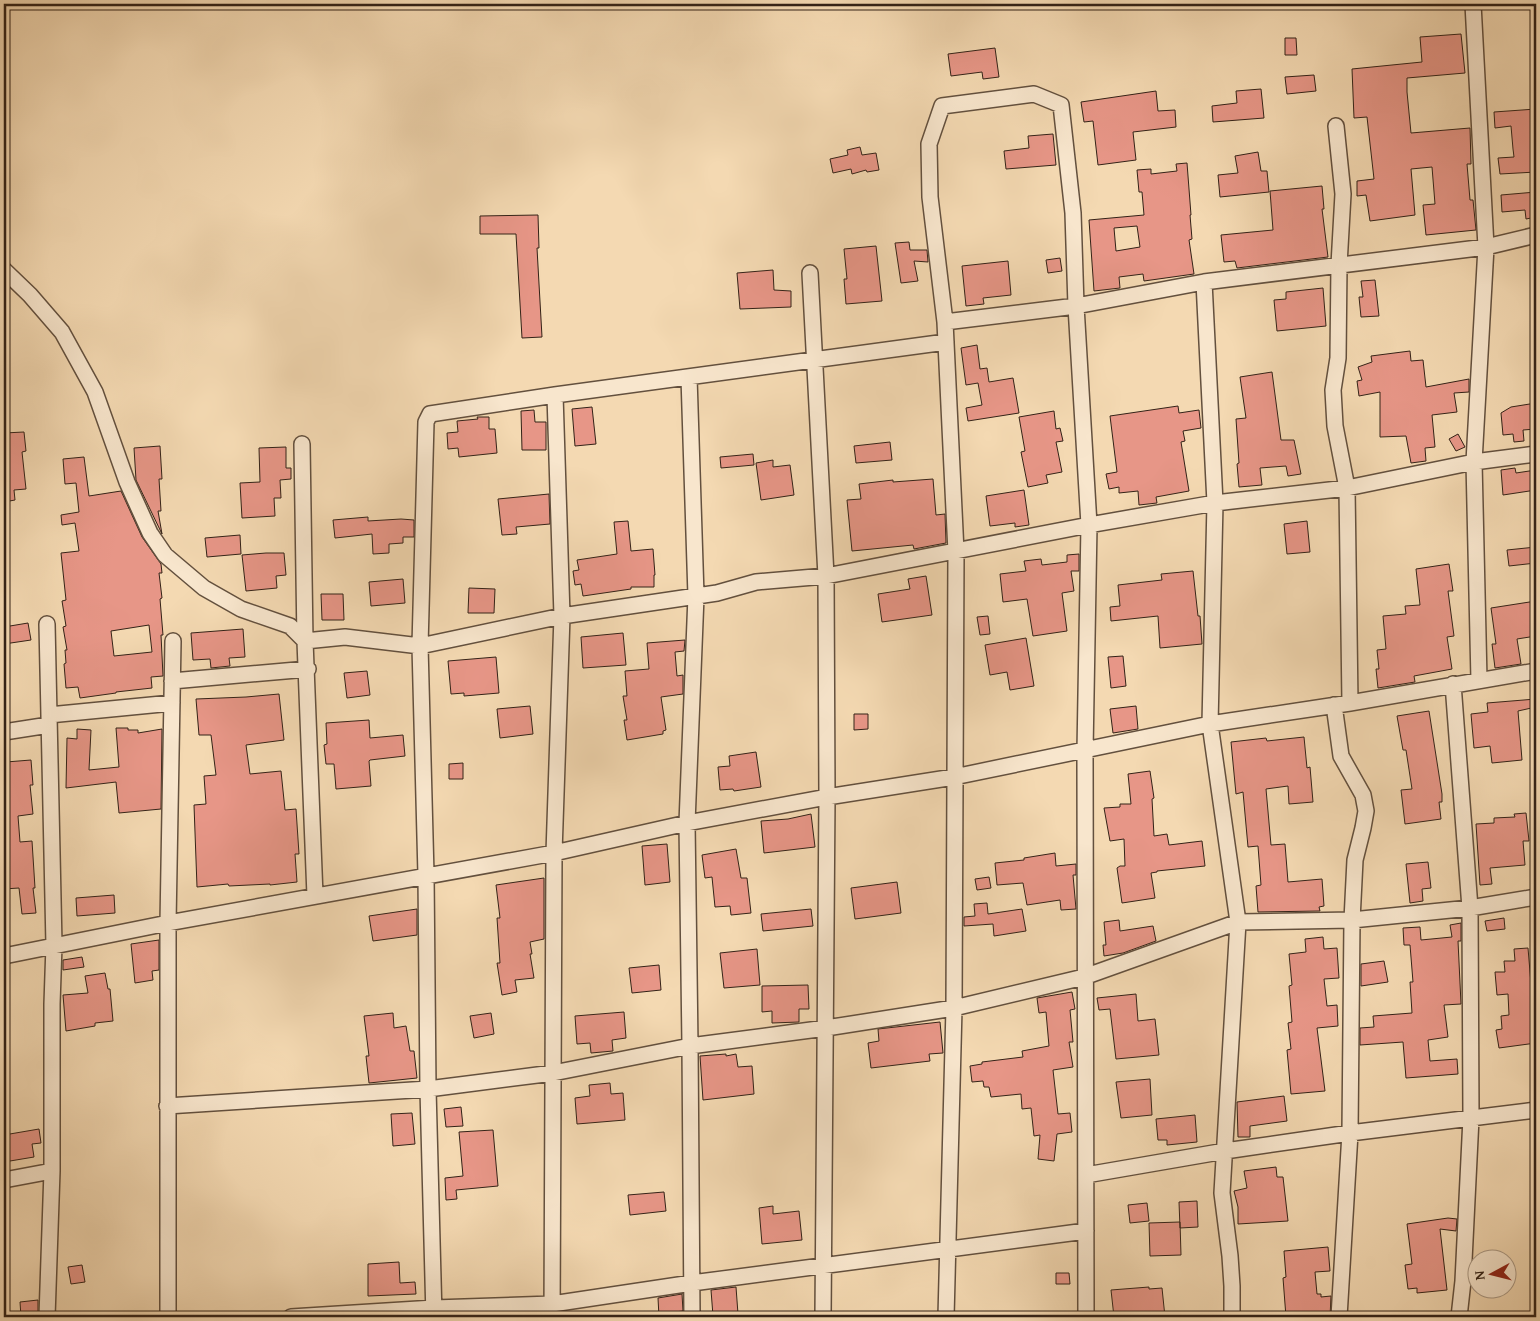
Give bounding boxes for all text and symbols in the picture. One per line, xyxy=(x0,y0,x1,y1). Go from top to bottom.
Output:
north arrow xyxy=(1468,1248,1518,1298)
text: N xyxy=(1469,1269,1490,1281)

